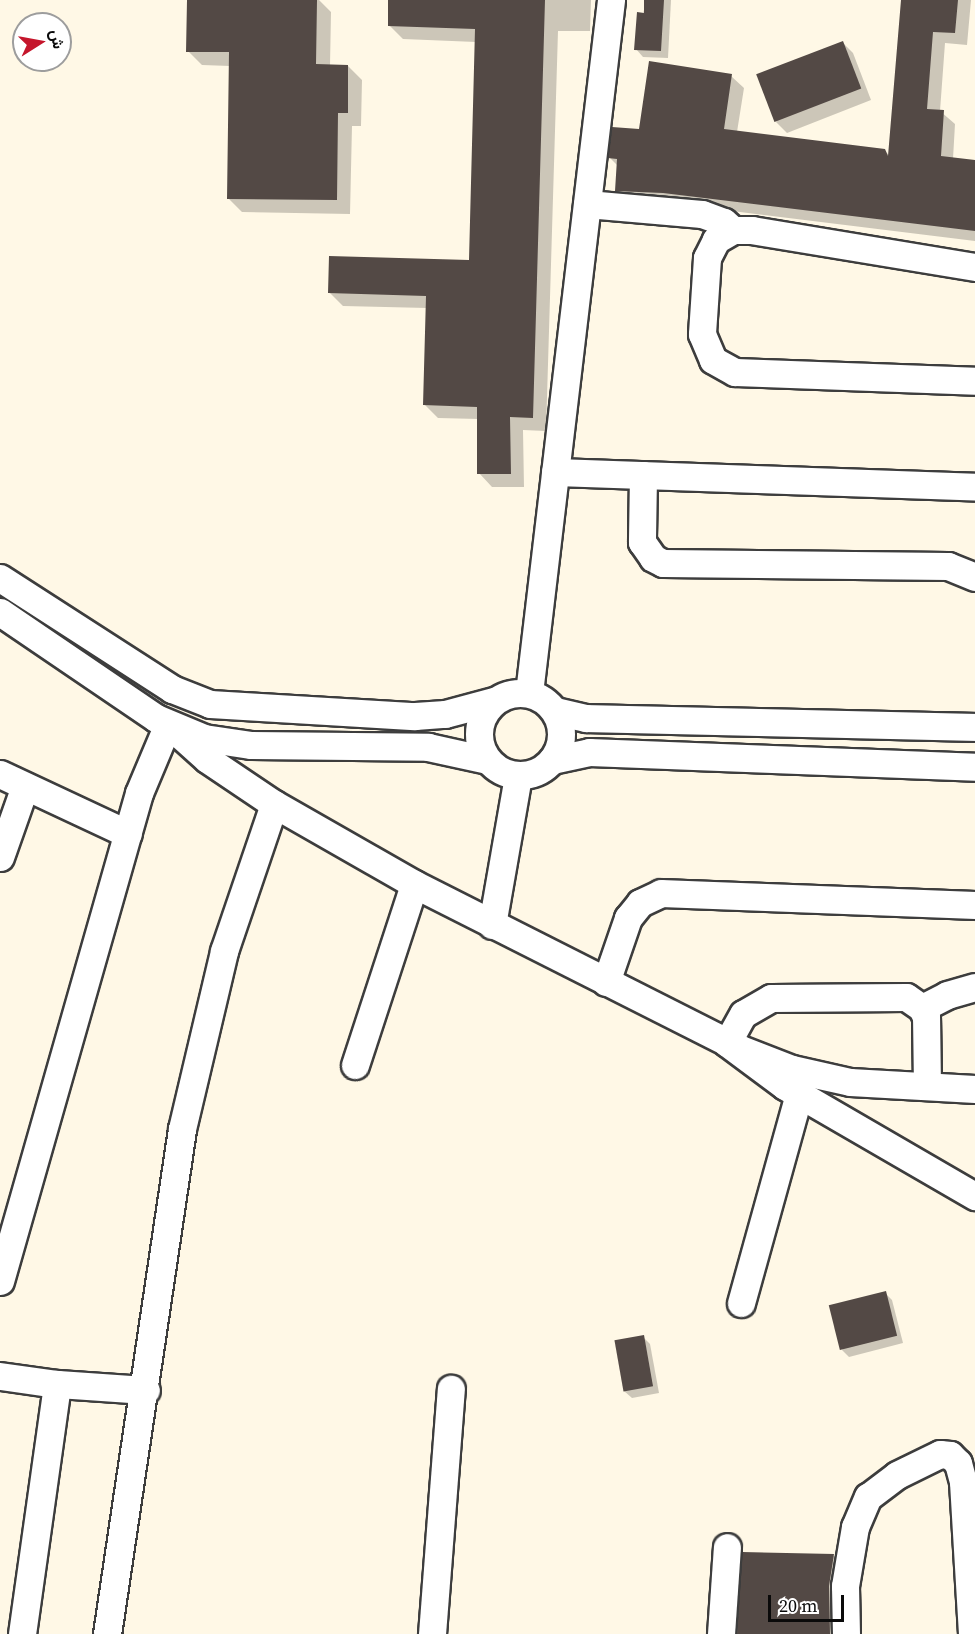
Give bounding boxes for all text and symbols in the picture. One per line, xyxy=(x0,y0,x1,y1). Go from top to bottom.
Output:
north arrow xyxy=(12,12,72,72)
text: ش xyxy=(45,27,70,50)
scale bar xyxy=(771,1583,848,1621)
text: 20 m xyxy=(779,1593,817,1618)

